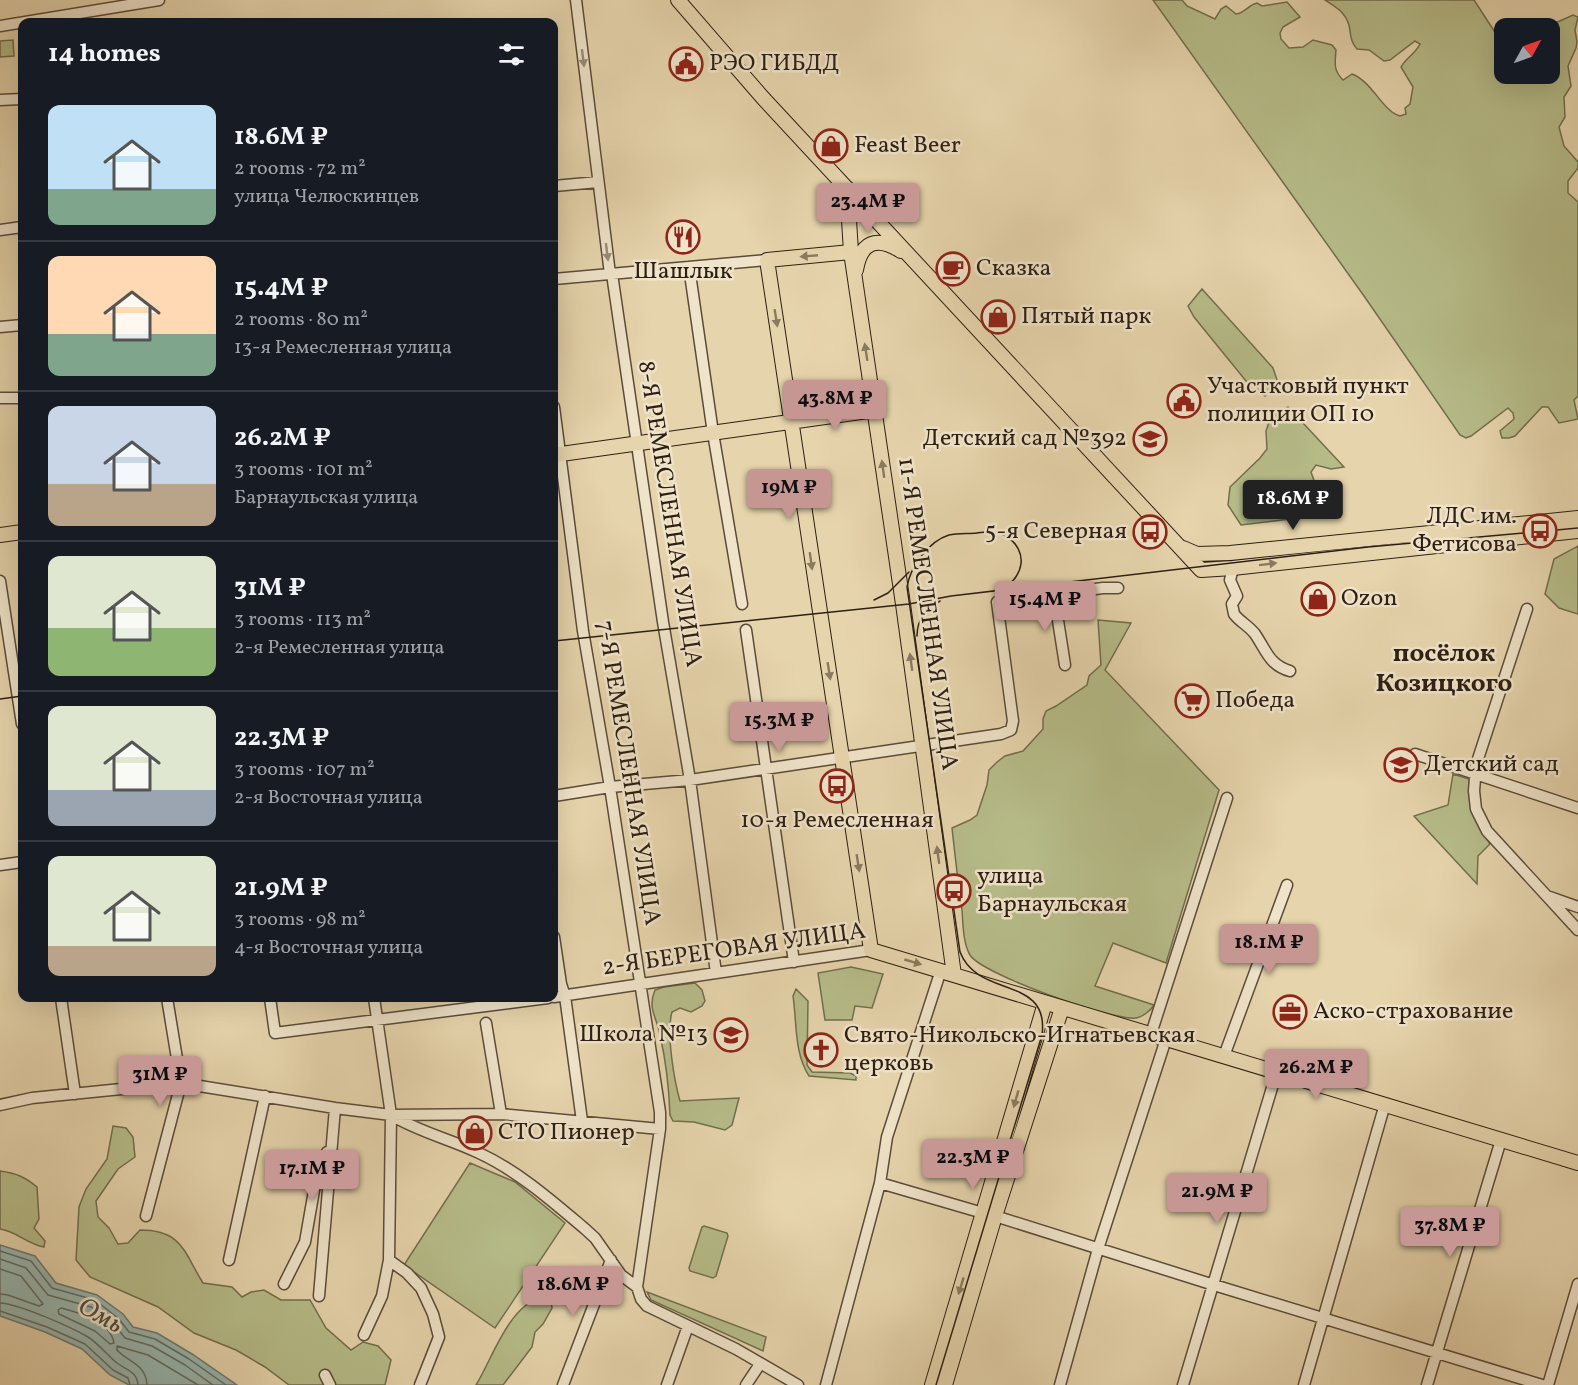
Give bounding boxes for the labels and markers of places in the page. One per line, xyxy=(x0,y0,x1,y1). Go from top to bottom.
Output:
public building icon: РЭО ГИБДД xyxy=(668,46,704,82)
place label: РЭО ГИБДД xyxy=(709,47,840,81)
shop icon: Feast Beer xyxy=(813,128,849,164)
place label: Feast Beer xyxy=(854,129,961,163)
pin: 23.4M ₽ xyxy=(813,183,923,234)
restaurant icon: Шашлык xyxy=(665,219,701,255)
cafe icon: Сказка xyxy=(935,251,971,287)
place label: Сказка xyxy=(976,252,1052,286)
place label: Шашлык xyxy=(634,255,733,289)
shop icon: Пятый парк xyxy=(980,299,1016,335)
place label: Пятый парк xyxy=(1021,300,1152,334)
place label: Участковый пункт полиции ОП 10 xyxy=(1207,370,1409,432)
pin: 43.8M ₽ xyxy=(780,380,890,431)
public building icon: Участковый пункт полиции ОП 10 xyxy=(1166,383,1202,419)
school or university icon: Детский сад №392 xyxy=(1132,421,1168,457)
place label: Детский сад №392 xyxy=(923,422,1127,456)
pin: 19M ₽ xyxy=(747,469,831,520)
pin: 18.6M ₽ xyxy=(1238,480,1348,531)
place label: ЛДС им. Фетисова xyxy=(1412,500,1517,562)
bus stop icon: ЛДС им. Фетисова xyxy=(1522,513,1558,549)
bus stop icon: 5-я Северная xyxy=(1132,514,1168,550)
place label: 5-я Северная xyxy=(985,515,1127,549)
pin: 15.4M ₽ xyxy=(990,581,1100,632)
shop icon: Ozon xyxy=(1300,581,1336,617)
place label: Ozon xyxy=(1341,582,1398,616)
supermarket icon: Победа xyxy=(1174,683,1210,719)
place label: Победа xyxy=(1215,684,1295,718)
pin: 15.3M ₽ xyxy=(724,702,834,753)
school or university icon: Детский сад xyxy=(1383,747,1419,783)
place label: Детский сад xyxy=(1424,748,1559,782)
bus stop icon: 10-я Ремесленная xyxy=(819,768,855,804)
place label: 10-я Ремесленная xyxy=(740,804,934,838)
place label: улица Барнаульская xyxy=(977,860,1127,922)
bus stop icon: улица Барнаульская xyxy=(936,873,972,909)
pin: 18.1M ₽ xyxy=(1214,924,1324,975)
office icon: Аско-страхование xyxy=(1272,994,1308,1030)
place label: Аско-страхование xyxy=(1313,995,1513,1029)
school or university icon: Школа №13 xyxy=(713,1017,749,1053)
place label: Школа №13 xyxy=(579,1018,708,1052)
place label: Свято-Никольско-Игнатьевская церковь xyxy=(844,1019,1195,1081)
church icon: Свято-Никольско-Игнатьевская церковь xyxy=(803,1032,839,1068)
pin: 26.2M ₽ xyxy=(1261,1049,1371,1100)
pin: 31M ₽ xyxy=(118,1056,202,1107)
shop icon: СТО Пионер xyxy=(457,1115,493,1151)
place label: СТО Пионер xyxy=(498,1116,635,1150)
pin: 22.3M ₽ xyxy=(918,1139,1028,1190)
pin: 17.1M ₽ xyxy=(257,1150,367,1201)
pin: 21.9M ₽ xyxy=(1162,1173,1272,1224)
pin: 37.8M ₽ xyxy=(1395,1207,1505,1258)
pin: 18.6M ₽ xyxy=(518,1266,628,1317)

